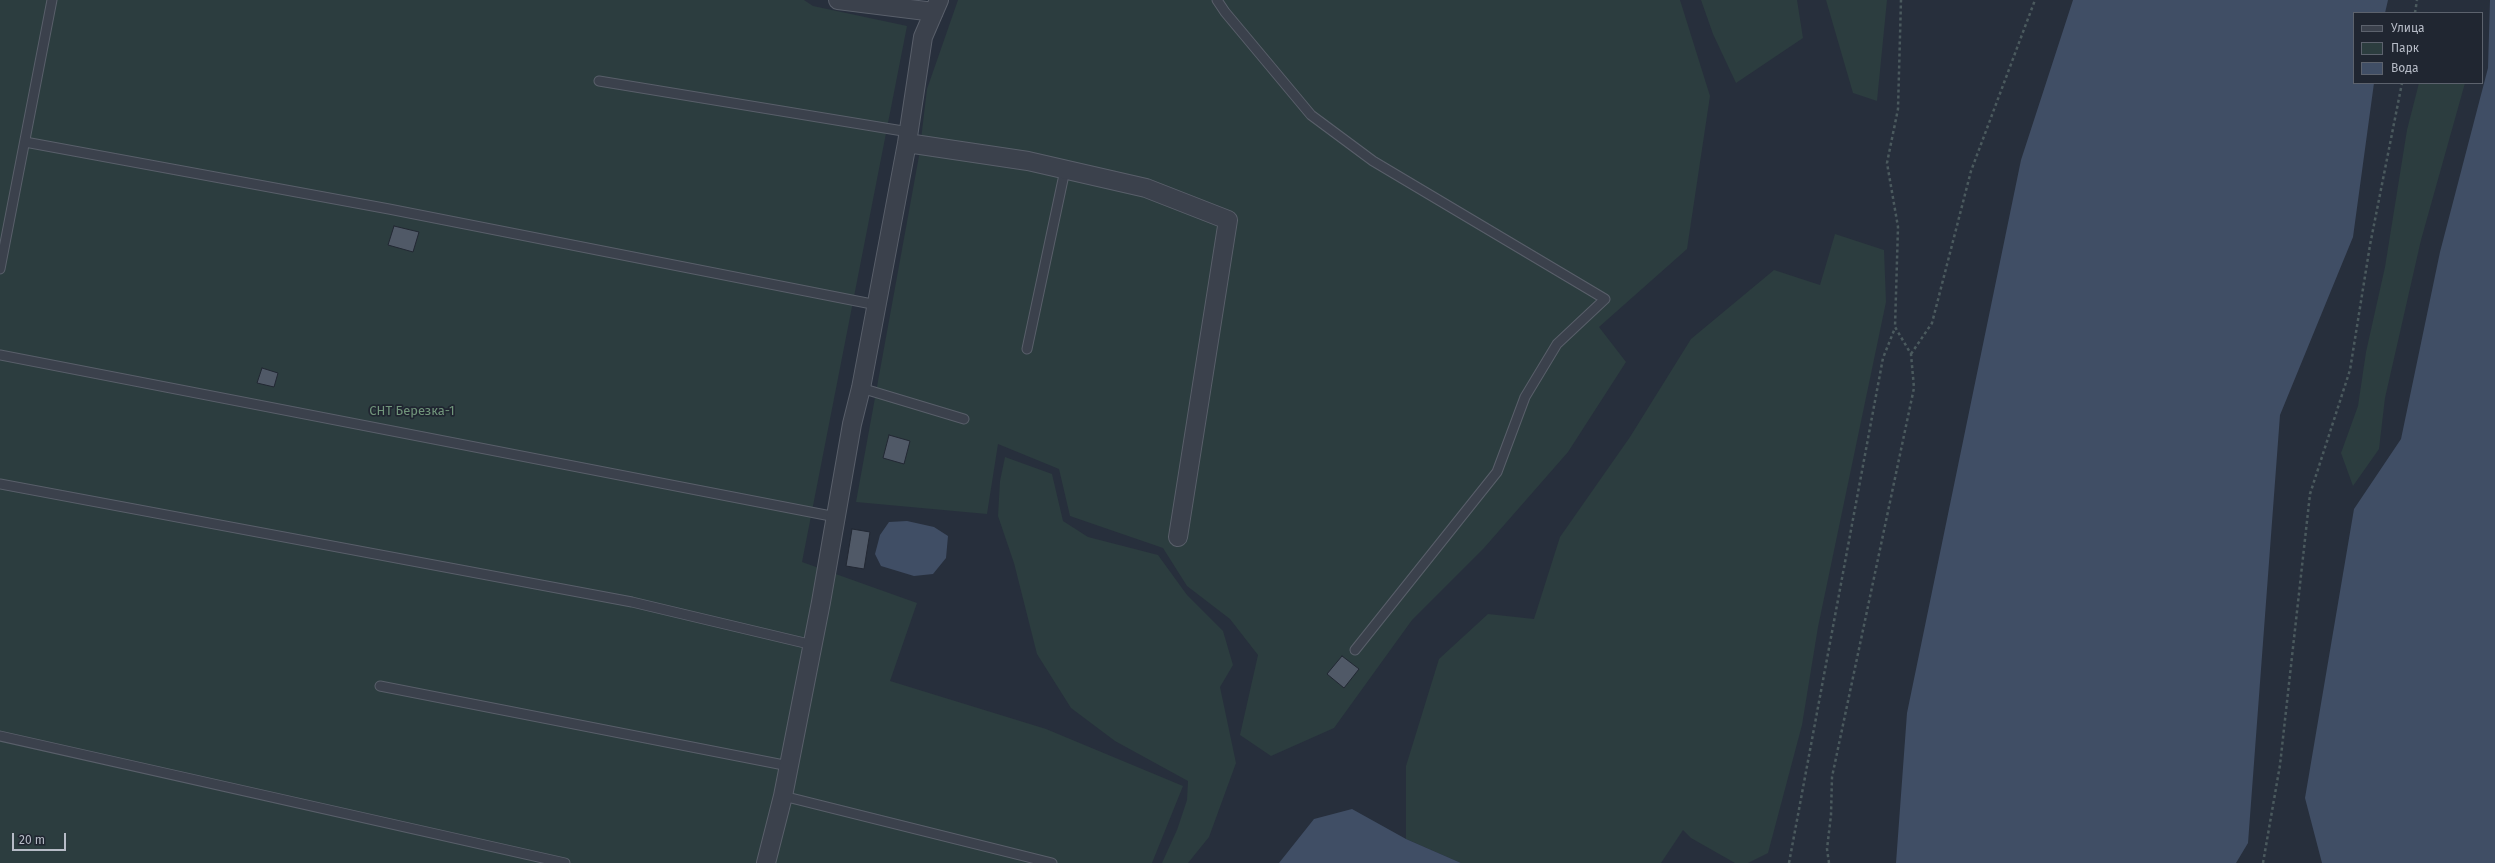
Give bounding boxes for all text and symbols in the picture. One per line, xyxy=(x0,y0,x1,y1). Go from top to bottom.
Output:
legend xyxy=(2353,12,2483,84)
text: Улица xyxy=(2391,21,2425,35)
text: Парк xyxy=(2391,41,2419,55)
text: Вода xyxy=(2391,61,2418,75)
park label: СНТ Березка-1 xyxy=(369,403,455,419)
scale bar xyxy=(14,825,68,851)
text: 20 m xyxy=(19,833,45,847)

